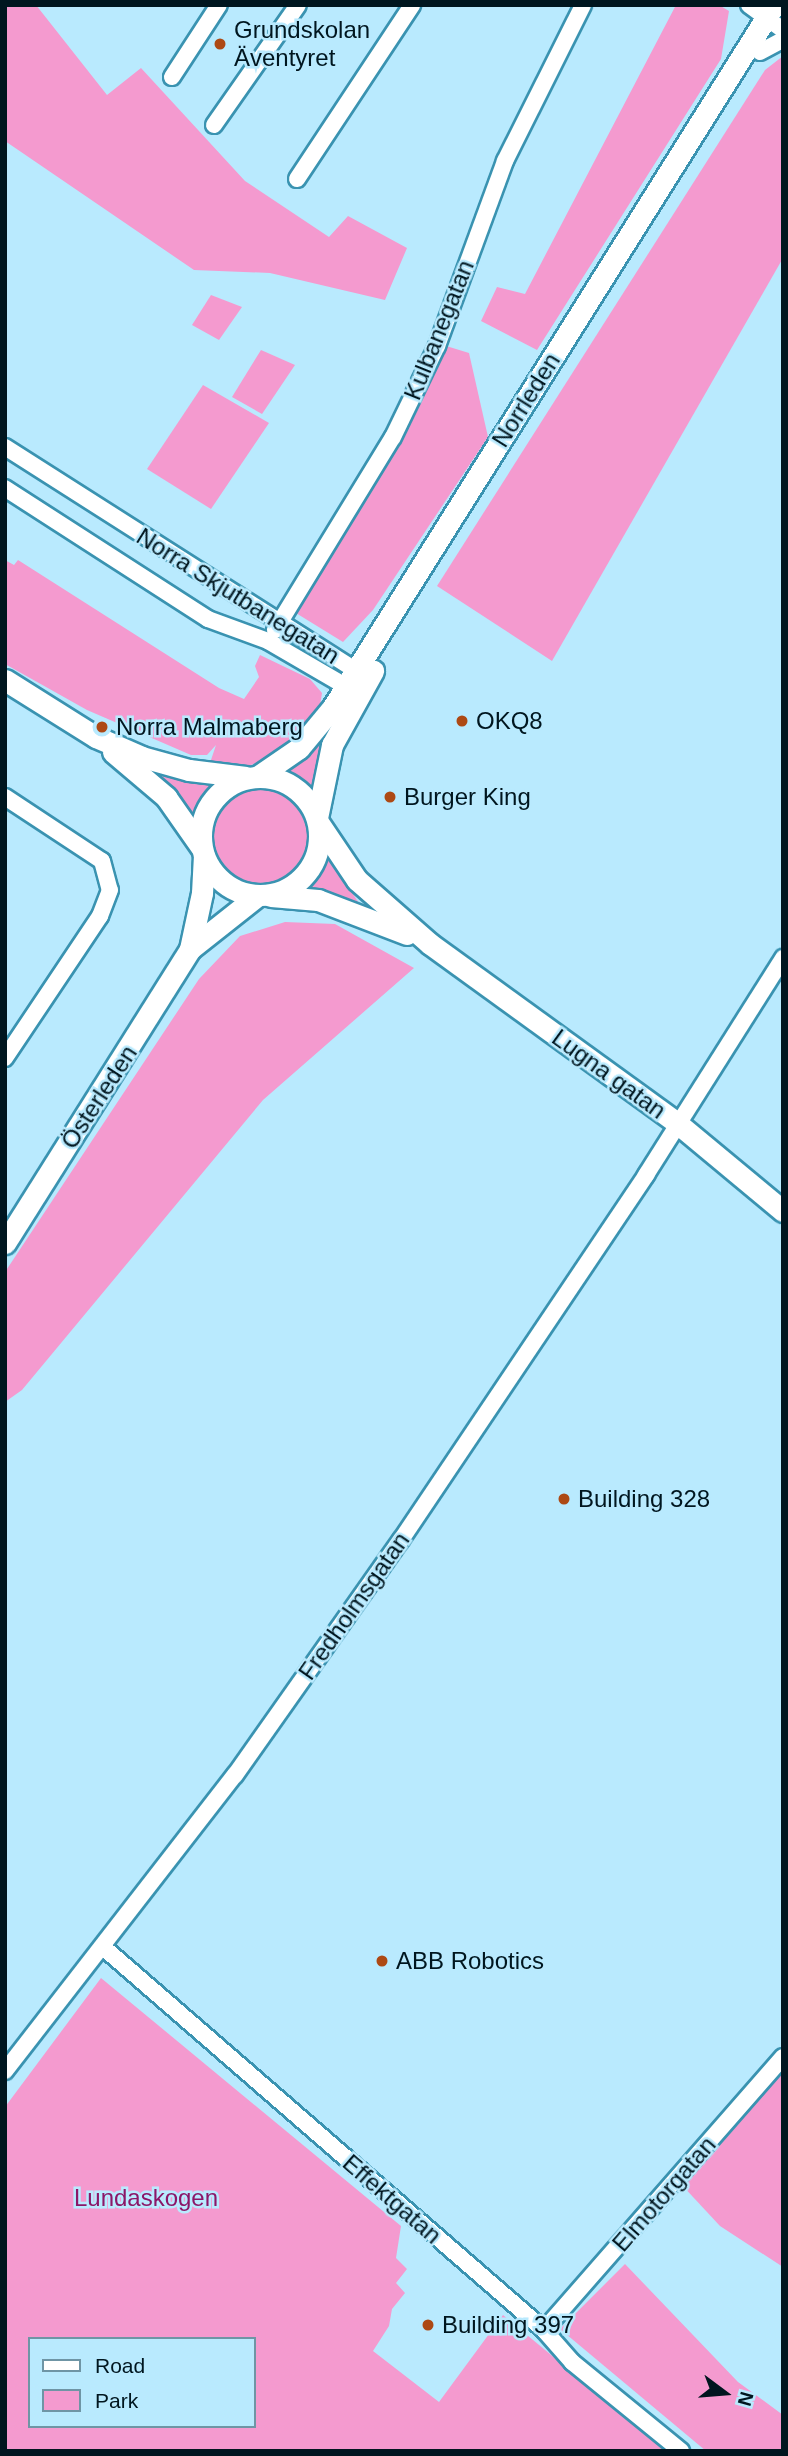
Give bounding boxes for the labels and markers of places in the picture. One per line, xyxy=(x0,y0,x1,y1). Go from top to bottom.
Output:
place label: Grundskolan Äventyret xyxy=(234,16,370,72)
marker: Grundskolan Äventyret xyxy=(212,36,228,52)
place label: OKQ8 xyxy=(476,707,543,735)
place label: Norra Malmaberg xyxy=(116,713,303,741)
marker: OKQ8 xyxy=(454,713,470,729)
marker: Norra Malmaberg xyxy=(94,719,110,735)
place label: Burger King xyxy=(404,783,531,811)
marker: Burger King xyxy=(382,789,398,805)
place label: Building 328 xyxy=(578,1485,710,1513)
marker: Building 328 xyxy=(556,1491,572,1507)
place label: ABB Robotics xyxy=(396,1947,544,1975)
marker: ABB Robotics xyxy=(374,1953,390,1969)
place label: Building 397 xyxy=(442,2311,574,2339)
marker: Building 397 xyxy=(420,2317,436,2333)

